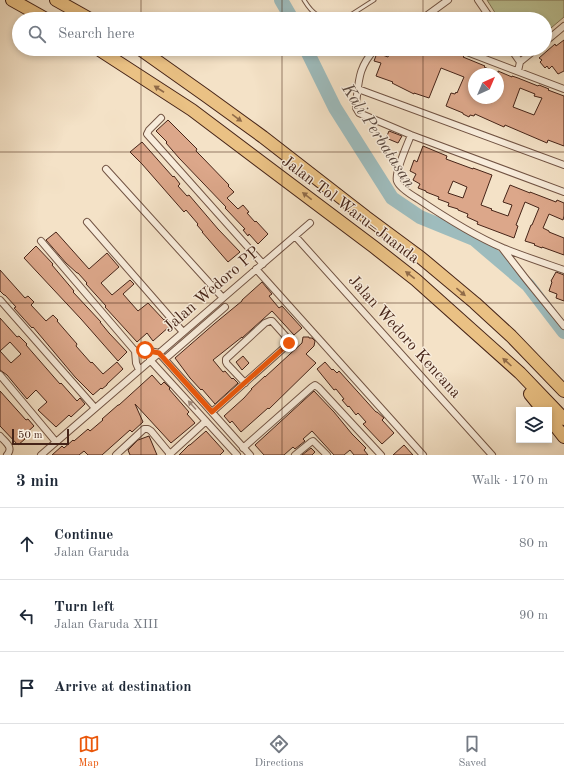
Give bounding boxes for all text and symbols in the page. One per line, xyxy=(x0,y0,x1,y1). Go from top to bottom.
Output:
search box xyxy=(12,12,552,56)
icon: search xyxy=(26,23,48,45)
text: Search here xyxy=(58,27,135,42)
north arrow xyxy=(468,68,504,104)
water label: Kali Perbatasan xyxy=(338,80,418,191)
one-way arrow xyxy=(153,85,165,92)
one-way arrow xyxy=(231,114,242,122)
street label: Jalan Tol Waru–Juanda xyxy=(278,153,422,267)
one-way arrow xyxy=(301,192,312,201)
street label: Jalan Wedoro PP xyxy=(161,244,263,336)
one-way arrow xyxy=(404,271,415,280)
street label: Jalan Wedoro Kencana xyxy=(345,272,463,402)
one-way arrow xyxy=(456,287,467,296)
route end xyxy=(280,334,298,352)
route start xyxy=(136,341,154,359)
one-way arrow xyxy=(502,357,512,366)
one-way arrow xyxy=(187,400,196,411)
map controls xyxy=(516,407,552,443)
button: layers xyxy=(516,407,552,443)
scale bar xyxy=(12,427,69,446)
text: 50 m xyxy=(18,430,43,441)
text: 3 min xyxy=(16,473,59,490)
text: Walk · 170 m xyxy=(471,474,548,487)
text: Continue xyxy=(54,528,113,543)
icon: ahead xyxy=(16,533,38,555)
text: 80 m xyxy=(519,537,548,550)
text: Jalan Garuda xyxy=(54,546,129,559)
text: Turn left xyxy=(54,600,114,615)
icon: left xyxy=(16,605,38,627)
text: 90 m xyxy=(519,609,548,622)
text: Jalan Garuda XIII xyxy=(54,618,158,631)
icon: arrive xyxy=(16,677,38,699)
text: Arrive at destination xyxy=(54,680,192,695)
tab: Map xyxy=(78,733,100,771)
tab: Directions xyxy=(255,733,303,771)
tab: Saved xyxy=(458,733,486,771)

